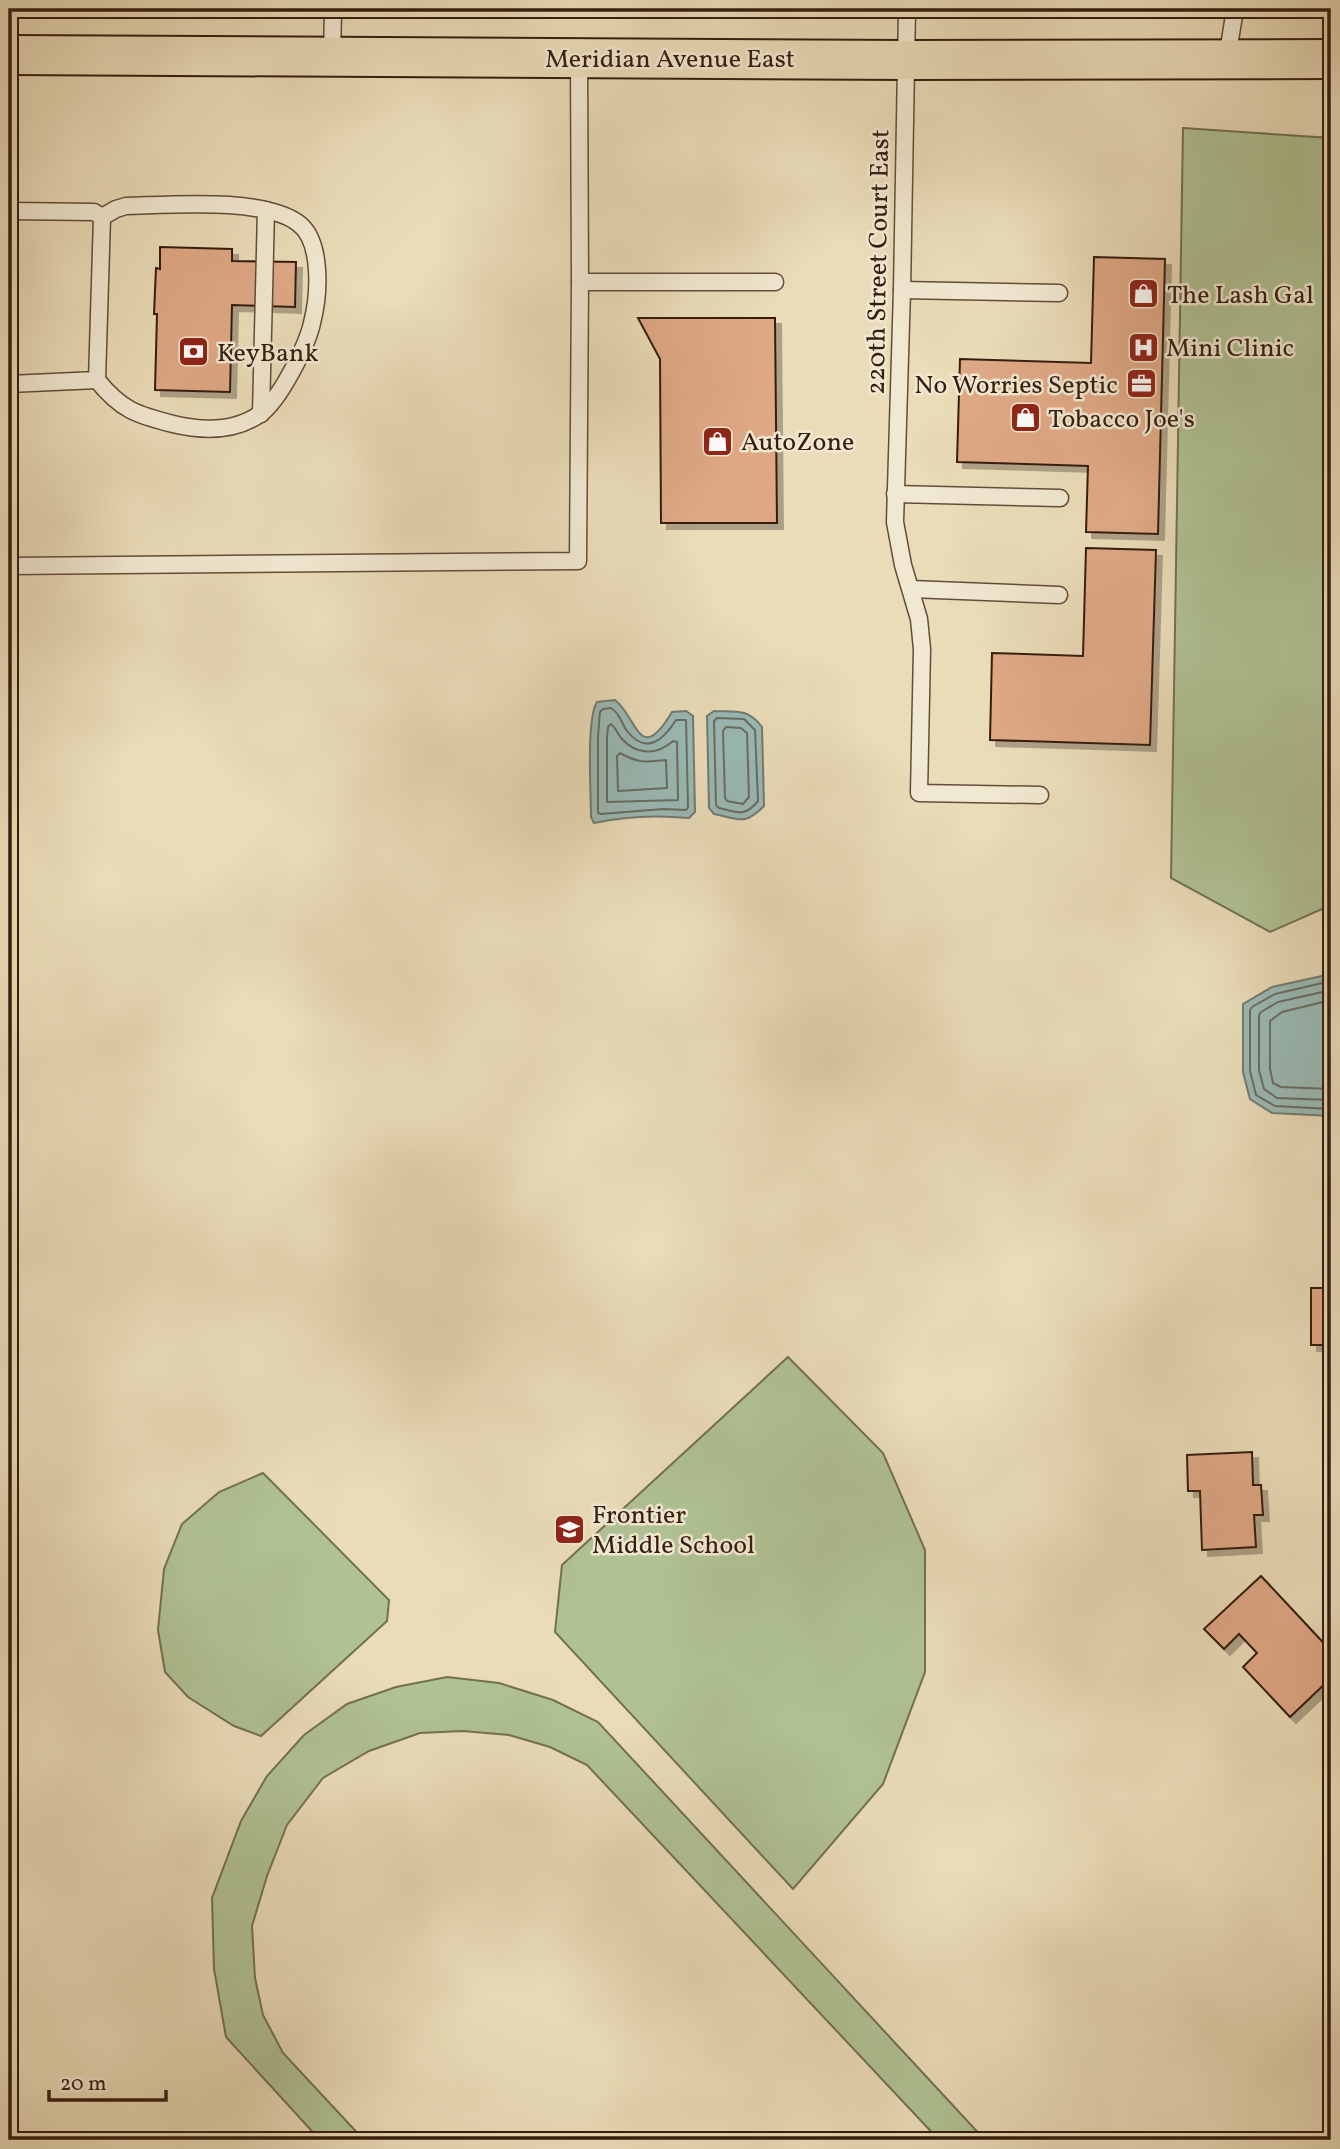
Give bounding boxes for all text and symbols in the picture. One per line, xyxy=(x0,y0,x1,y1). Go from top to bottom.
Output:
street label: Meridian Avenue East xyxy=(545,42,795,78)
street label: 220th Street Court East xyxy=(859,129,899,395)
shop icon: The Lash Gal xyxy=(1127,277,1161,311)
place label: The Lash Gal xyxy=(1167,278,1314,314)
hospital icon: Mini Clinic xyxy=(1126,330,1160,364)
place label: Mini Clinic xyxy=(1166,331,1294,367)
bank icon: KeyBank xyxy=(177,335,211,369)
place label: KeyBank xyxy=(217,336,319,372)
office icon: No Worries Septic xyxy=(1124,367,1158,401)
place label: No Worries Septic xyxy=(914,368,1118,404)
shop icon: Tobacco Joe's xyxy=(1008,401,1042,435)
place label: Tobacco Joe's xyxy=(1048,402,1195,438)
shop icon: AutoZone xyxy=(701,424,735,458)
place label: AutoZone xyxy=(741,425,854,461)
place label: Frontier Middle School xyxy=(592,1498,755,1564)
school or university icon: Frontier Middle School xyxy=(552,1512,586,1546)
scale bar xyxy=(49,2058,166,2102)
text: 20 m xyxy=(60,2070,106,2099)

